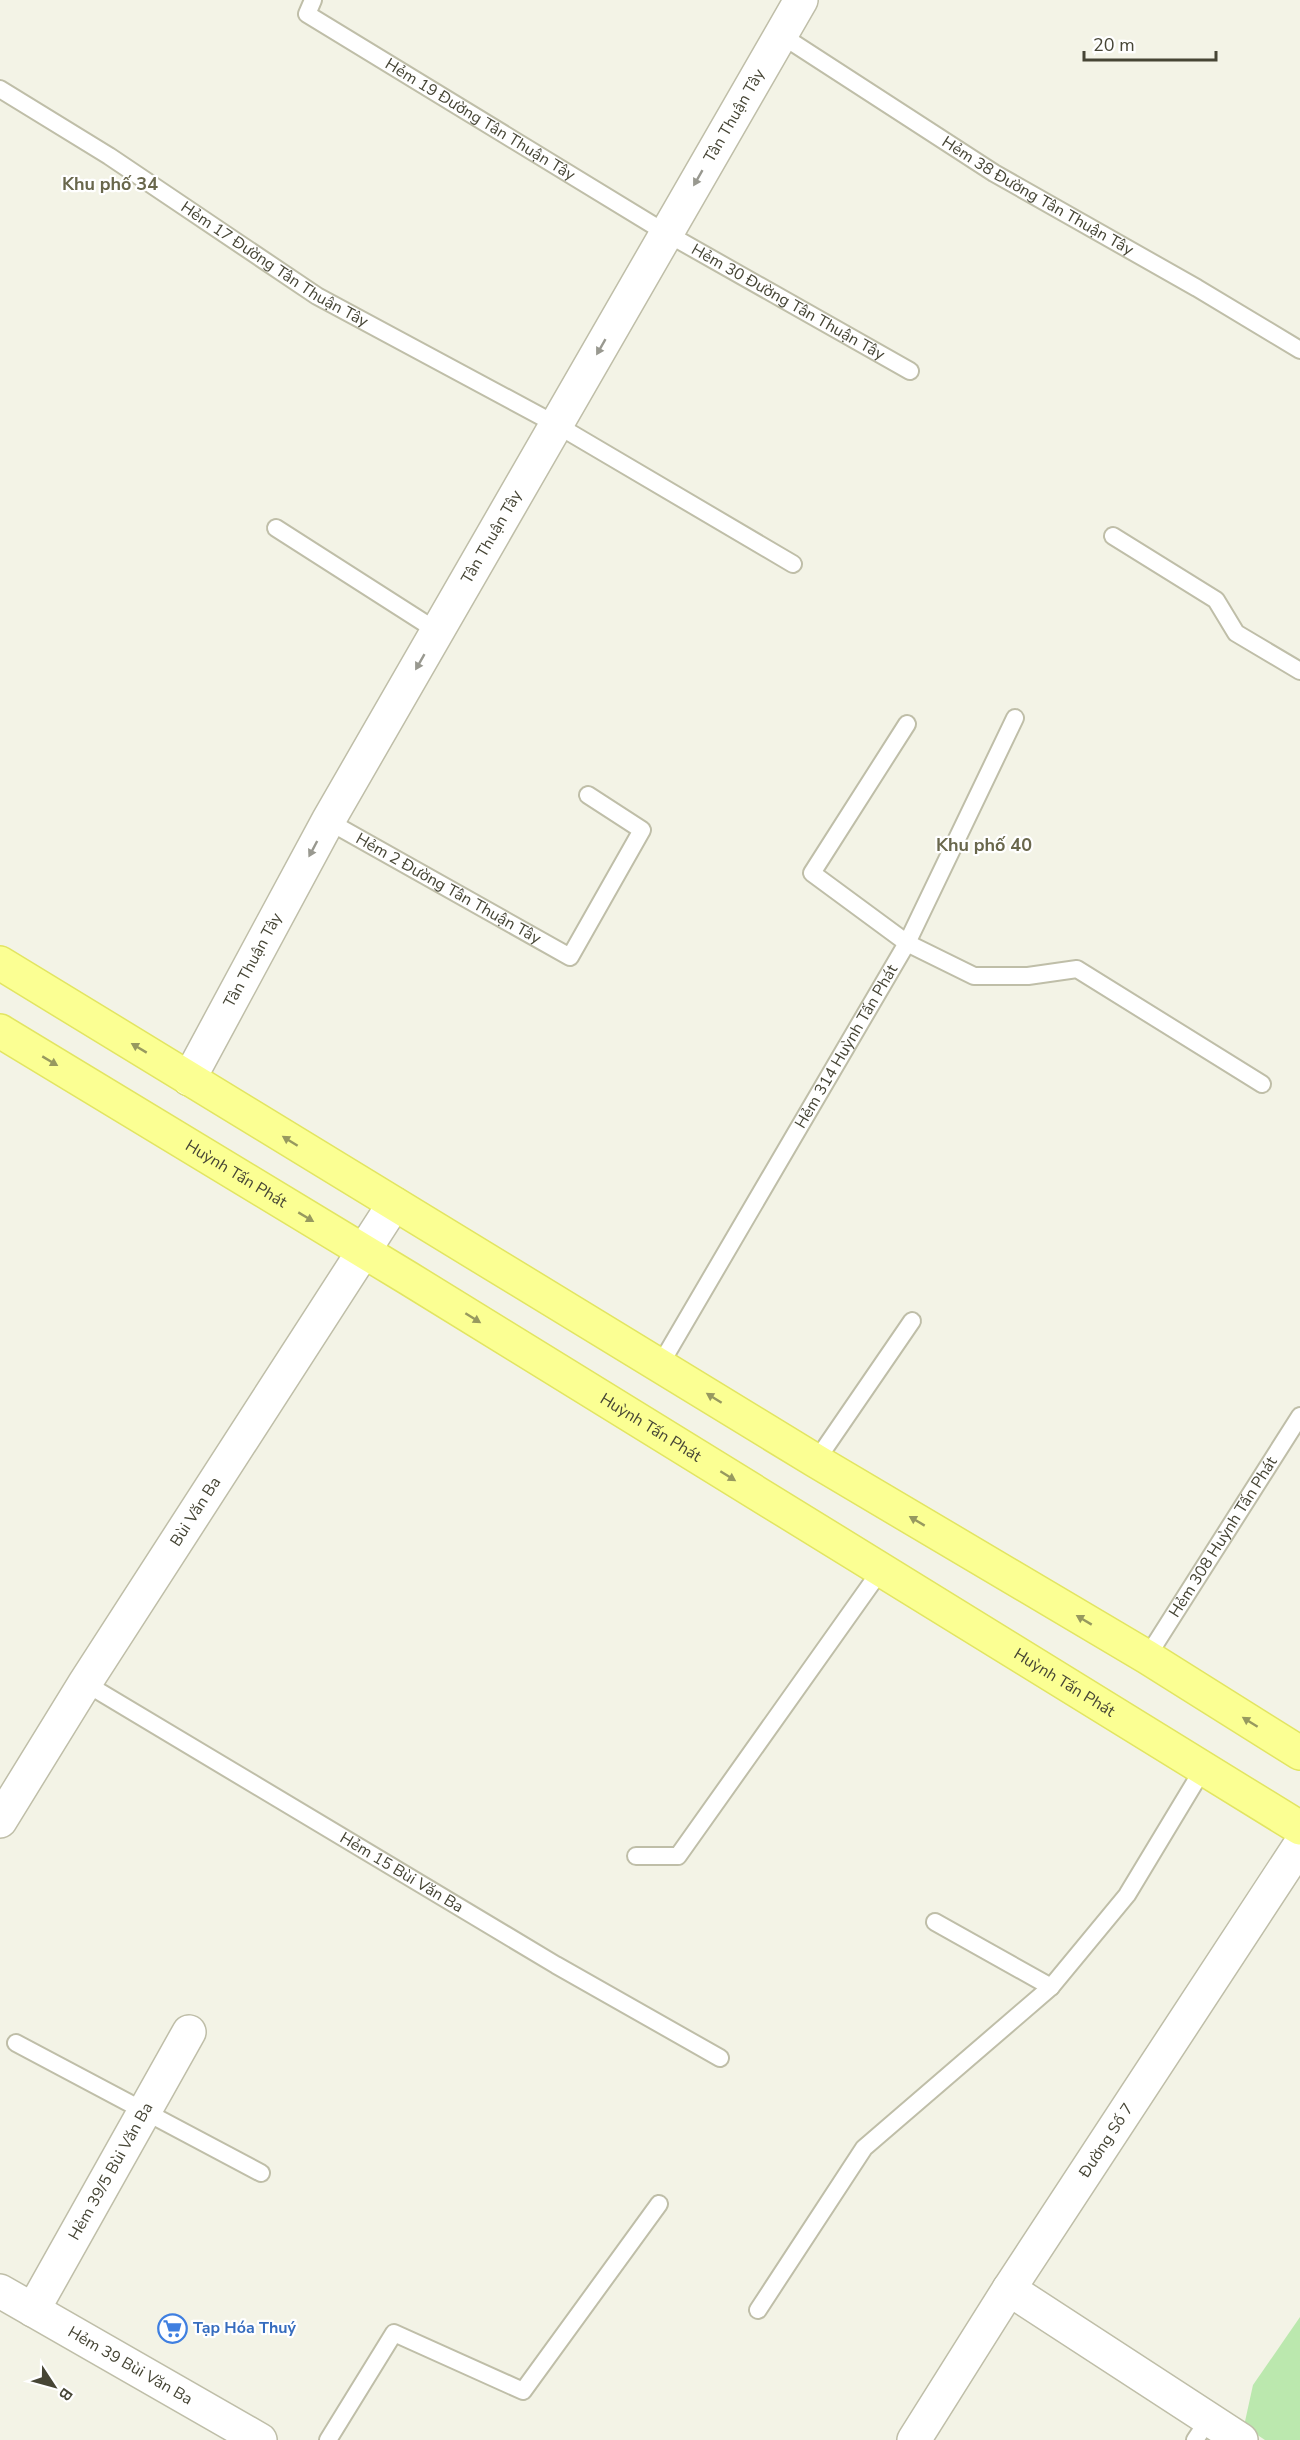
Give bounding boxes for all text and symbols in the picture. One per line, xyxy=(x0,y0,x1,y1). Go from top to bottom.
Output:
scale bar xyxy=(1084,24,1216,62)
text: 20 m xyxy=(1093,33,1135,57)
street label: Hẻm 19 Đường Tân Thuận Tây xyxy=(381,53,580,186)
street label: Tân Thuận Tây xyxy=(699,64,770,167)
street label: Hẻm 38 Đường Tân Thuận Tây xyxy=(937,131,1138,261)
one-way arrow xyxy=(693,170,703,187)
district label: Khu phố 34 xyxy=(62,172,158,196)
street label: Hẻm 17 Đường Tân Thuận Tây xyxy=(176,196,373,333)
street label: Hẻm 30 Đường Tân Thuận Tây xyxy=(687,239,889,366)
one-way arrow xyxy=(596,339,606,356)
street label: Tân Thuận Tây xyxy=(456,485,528,588)
one-way arrow xyxy=(415,653,425,670)
street label: Hẻm 2 Đường Tân Thuận Tây xyxy=(352,828,546,950)
district label: Khu phố 40 xyxy=(936,833,1032,857)
one-way arrow xyxy=(308,841,318,858)
street label: Tân Thuận Tây xyxy=(219,908,288,1011)
street label: Hẻm 314 Huỳnh Tấn Phát xyxy=(790,960,903,1133)
one-way arrow xyxy=(131,1043,148,1054)
one-way arrow xyxy=(42,1056,58,1067)
street label: Huỳnh Tấn Phát xyxy=(181,1135,291,1213)
one-way arrow xyxy=(281,1136,298,1147)
one-way arrow xyxy=(298,1212,314,1223)
one-way arrow xyxy=(465,1313,481,1324)
street label: Huỳnh Tấn Phát xyxy=(596,1388,706,1467)
one-way arrow xyxy=(706,1392,722,1403)
street label: Hẻm 308 Huỳnh Tấn Phát xyxy=(1164,1452,1283,1622)
one-way arrow xyxy=(720,1470,736,1481)
street label: Bùi Văn Ba xyxy=(165,1473,226,1551)
one-way arrow xyxy=(908,1516,925,1526)
one-way arrow xyxy=(1075,1615,1092,1625)
street label: Huỳnh Tấn Phát xyxy=(1010,1643,1119,1722)
one-way arrow xyxy=(1243,1716,1259,1728)
street label: Hẻm 15 Bùi Văn Ba xyxy=(336,1827,468,1918)
street label: Hẻm 39/5 Bùi Văn Ba xyxy=(63,2098,158,2244)
street label: Đường Số 7 xyxy=(1073,2099,1139,2183)
supermarket icon: Tạp Hóa Thuý xyxy=(156,2312,188,2344)
place label: Tạp Hóa Thuý xyxy=(193,2317,297,2339)
street label: Hẻm 39 Bùi Văn Ba xyxy=(64,2323,196,2409)
north arrow xyxy=(24,2356,84,2416)

